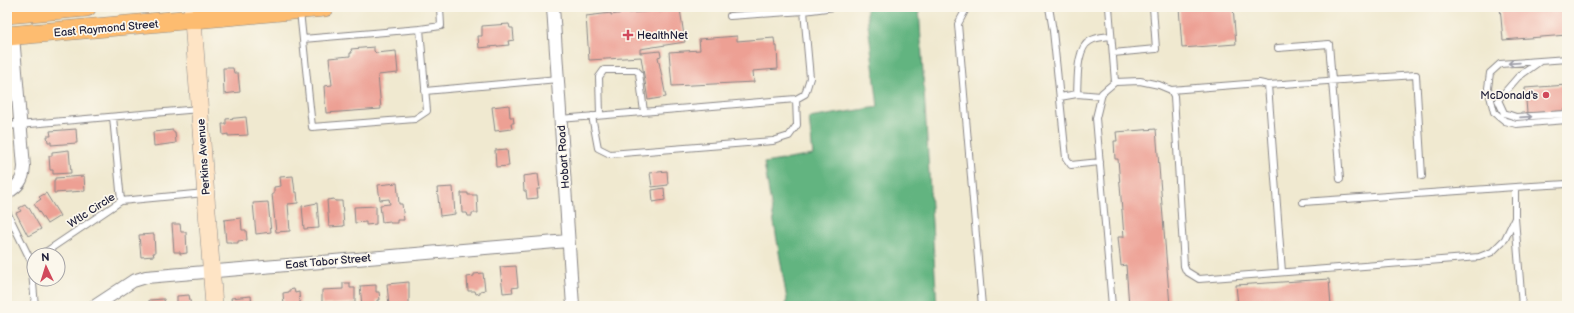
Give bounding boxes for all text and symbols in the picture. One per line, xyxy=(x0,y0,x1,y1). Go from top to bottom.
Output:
street label: East Raymond Street xyxy=(53,17,160,40)
marker: HealthNet xyxy=(622,29,634,41)
place label: HealthNet xyxy=(637,29,688,42)
one-way arrow xyxy=(1508,59,1521,66)
place label: McDonald's xyxy=(1480,89,1539,102)
marker: McDonald's xyxy=(1541,90,1551,100)
one-way arrow xyxy=(1519,113,1532,120)
street label: Perkins Avenue xyxy=(194,118,213,196)
street label: Hobart Road xyxy=(555,125,572,189)
street label: Wtlc Circle xyxy=(65,190,118,230)
north arrow xyxy=(26,247,66,287)
text: N xyxy=(41,251,50,264)
street label: East Tabor Street xyxy=(285,251,372,272)

